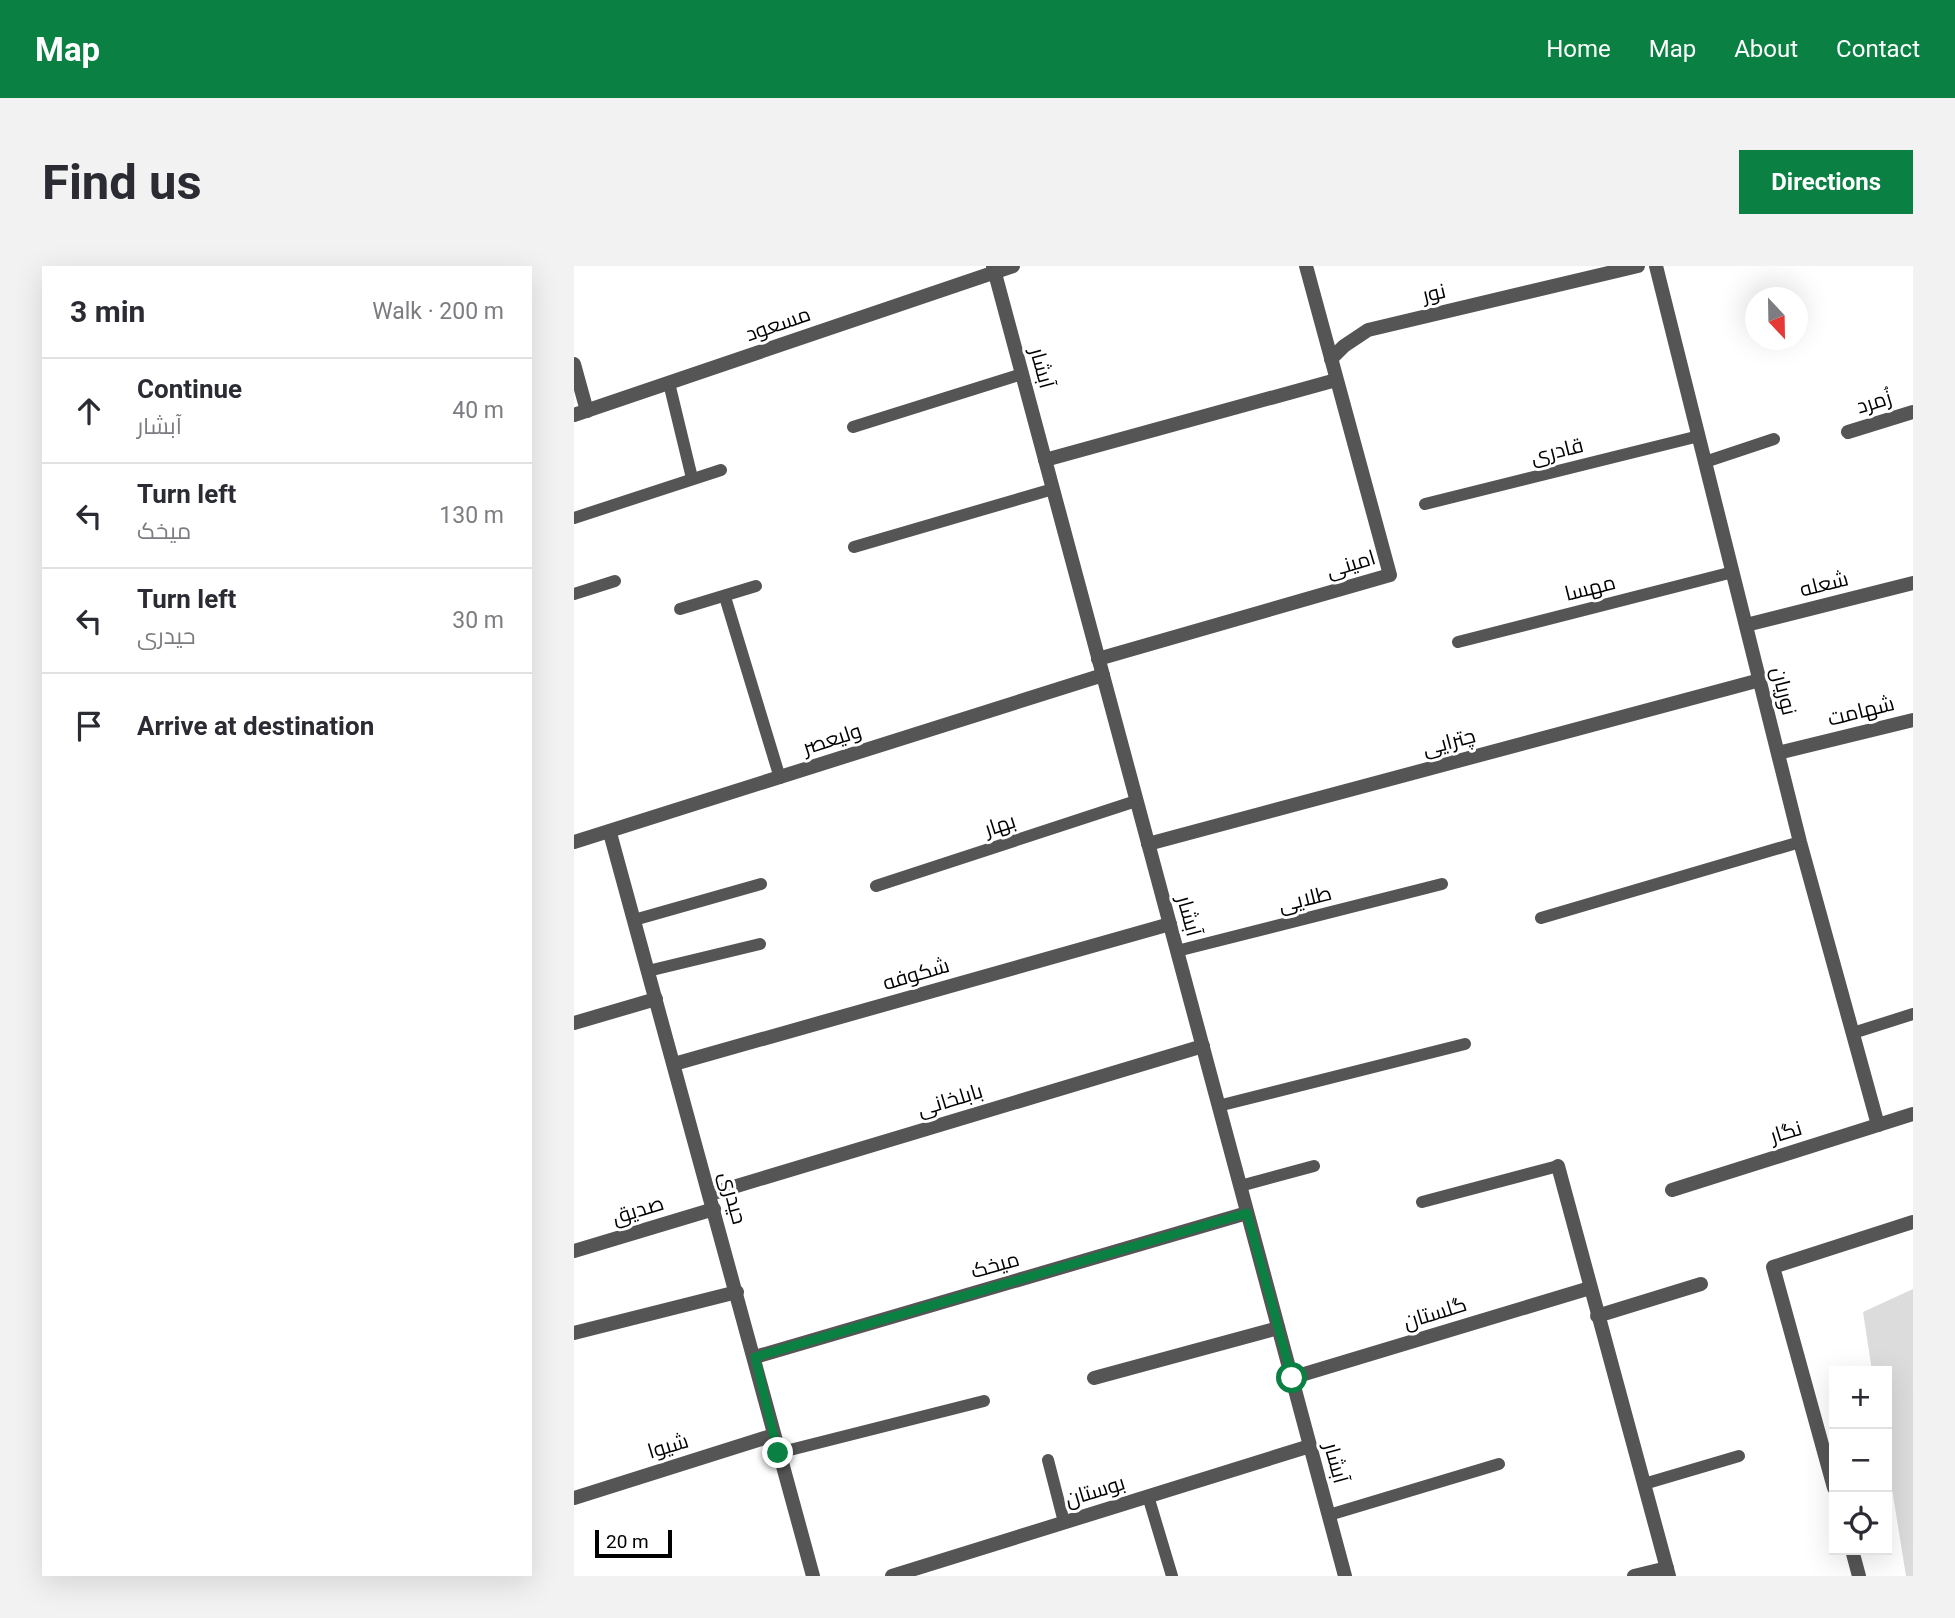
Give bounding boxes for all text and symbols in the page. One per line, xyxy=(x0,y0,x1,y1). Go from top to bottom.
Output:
text: Map xyxy=(35,30,100,69)
text: Home xyxy=(1546,35,1611,63)
text: Map xyxy=(1649,35,1696,63)
text: About xyxy=(1734,35,1798,63)
text: Contact xyxy=(1836,35,1920,63)
button: Directions xyxy=(1739,150,1913,214)
text: Find us xyxy=(42,154,202,211)
street label: نور xyxy=(1419,279,1448,308)
north arrow xyxy=(1745,287,1808,350)
text: 3 min xyxy=(70,294,145,329)
text: Walk · 200 m xyxy=(372,298,504,325)
street label: مسعود xyxy=(742,302,814,346)
street label: آبشار xyxy=(1025,344,1059,391)
text: Continue xyxy=(137,374,242,404)
street label: زُمرد xyxy=(1854,385,1894,419)
icon: ahead xyxy=(70,392,108,430)
text: 40 m xyxy=(452,397,504,424)
text: آبشار xyxy=(137,413,182,440)
street label: قادری xyxy=(1528,433,1586,470)
text: Turn left xyxy=(137,479,236,509)
icon: left xyxy=(70,497,108,535)
text: 130 m xyxy=(439,502,504,529)
text: میخک xyxy=(137,518,191,545)
street label: امینی xyxy=(1324,545,1379,584)
street label: شعله xyxy=(1797,566,1851,602)
street label: مهسا xyxy=(1562,570,1618,607)
text: Turn left xyxy=(137,584,236,614)
icon: left xyxy=(70,602,108,640)
text: 30 m xyxy=(452,607,504,634)
text: حیدری xyxy=(137,623,196,650)
street label: نوریان xyxy=(1765,664,1802,718)
street label: شهامت xyxy=(1825,691,1897,732)
icon: arrive xyxy=(70,707,108,745)
text: Arrive at destination xyxy=(137,711,374,741)
street label: ولیعصر xyxy=(799,718,864,760)
street label: چترایی xyxy=(1420,723,1479,763)
street label: بهار xyxy=(981,809,1019,842)
street label: طلایی xyxy=(1276,881,1334,918)
street label: آبشار xyxy=(1172,892,1206,939)
street label: شکوفه xyxy=(880,953,952,995)
street label: بابلخانی xyxy=(915,1079,986,1122)
street label: نگار xyxy=(1766,1116,1805,1148)
street label: حیدری xyxy=(714,1169,752,1227)
street label: صدیق xyxy=(609,1191,667,1230)
street label: میخک xyxy=(968,1247,1022,1283)
street label: گلستان xyxy=(1400,1292,1470,1335)
route start xyxy=(1276,1362,1307,1393)
map controls xyxy=(1829,1366,1892,1555)
button: + xyxy=(1829,1366,1892,1429)
street label: شیوا xyxy=(645,1428,691,1464)
button: − xyxy=(1829,1429,1892,1492)
route end xyxy=(762,1437,793,1468)
street label: آبشار xyxy=(1319,1439,1353,1486)
street label: بوستان xyxy=(1062,1471,1128,1512)
button: locate xyxy=(1829,1492,1892,1555)
scale bar xyxy=(595,1527,672,1559)
text: 20 m xyxy=(606,1530,649,1553)

